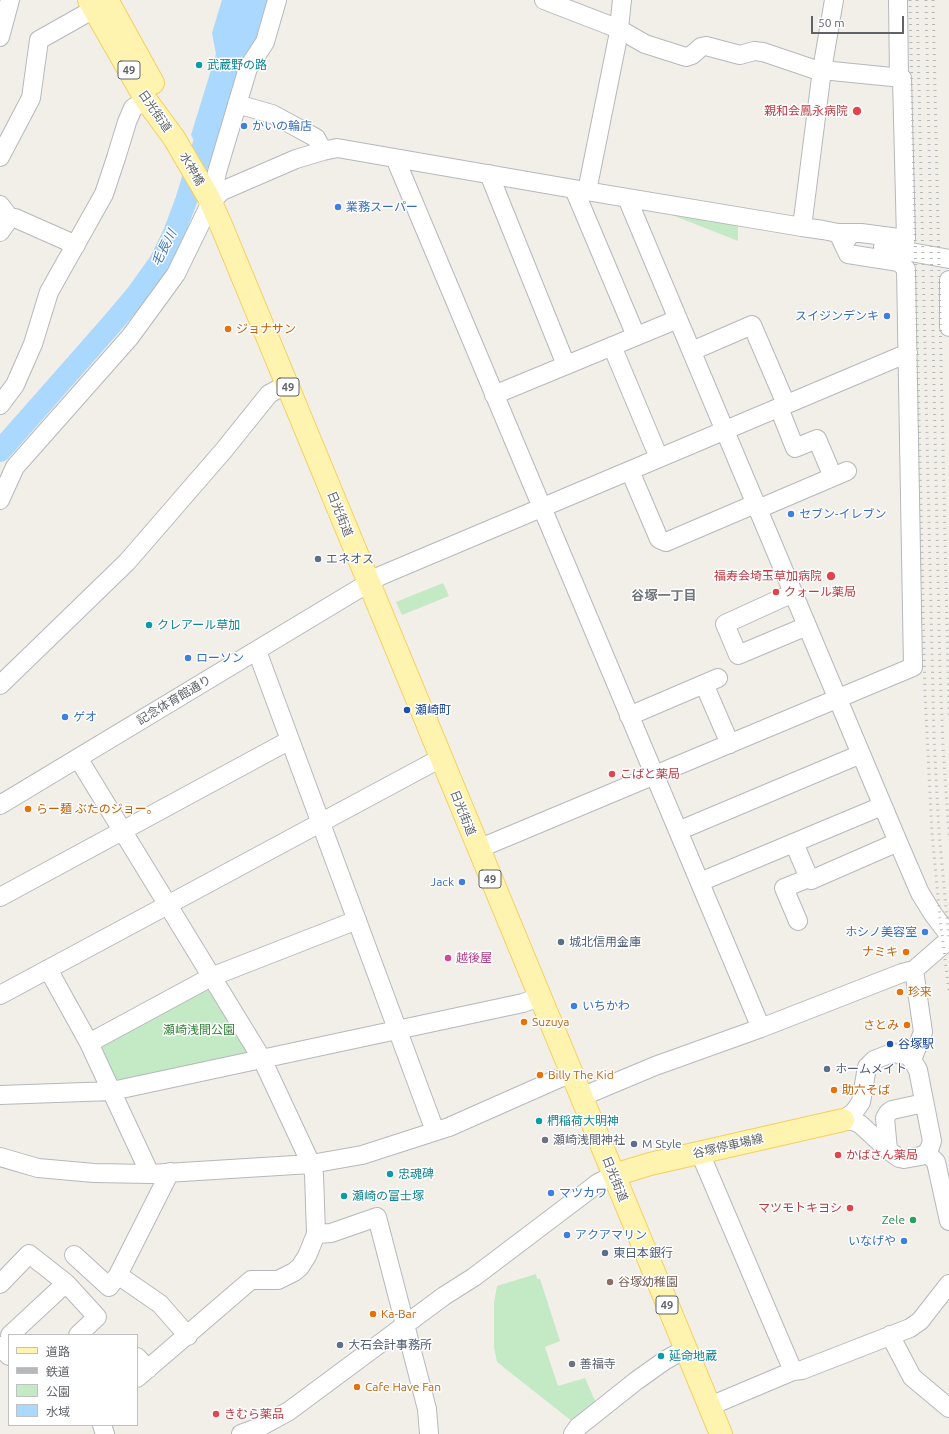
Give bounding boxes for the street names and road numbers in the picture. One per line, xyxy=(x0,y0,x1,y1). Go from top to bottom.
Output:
road number: 49 xyxy=(118,61,140,79)
street label: 日光街道 xyxy=(135,87,175,135)
street label: 水神橋 xyxy=(177,150,207,188)
road number: 49 xyxy=(277,378,299,396)
street label: 日光街道 xyxy=(324,489,356,539)
street label: 記念体育館通り xyxy=(134,672,214,728)
street label: 日光街道 xyxy=(447,788,479,838)
road number: 49 xyxy=(479,870,501,888)
street label: 谷塚停車場線 xyxy=(691,1131,765,1161)
street label: 日光街道 xyxy=(599,1154,631,1204)
road number: 49 xyxy=(656,1296,678,1314)

